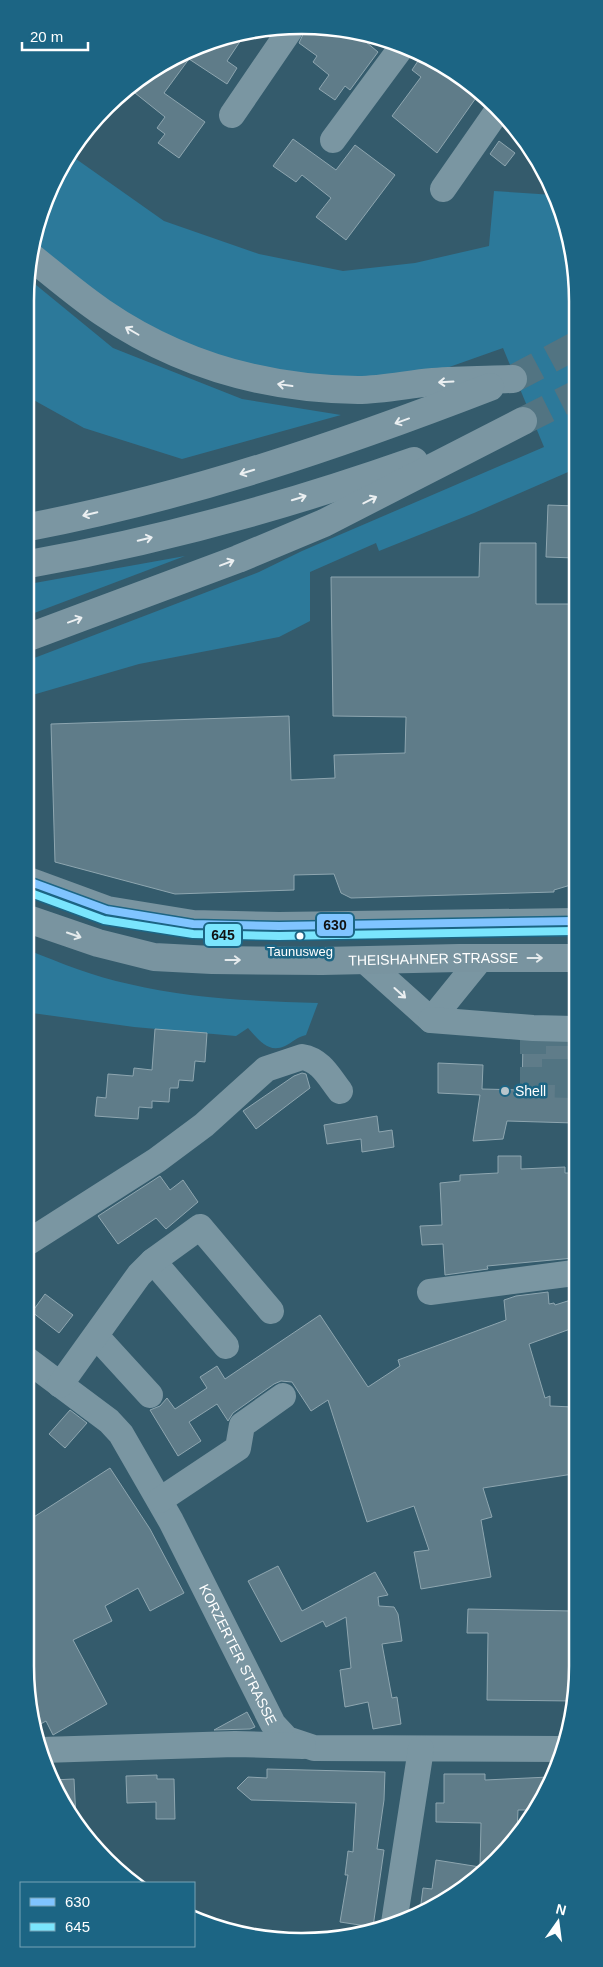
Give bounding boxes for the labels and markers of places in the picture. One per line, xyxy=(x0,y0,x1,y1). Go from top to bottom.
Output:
marker: Taunusweg xyxy=(295,931,305,941)
place label: Taunusweg xyxy=(267,944,333,959)
place label: Shell xyxy=(515,1083,546,1099)
marker: Shell xyxy=(499,1085,511,1097)

